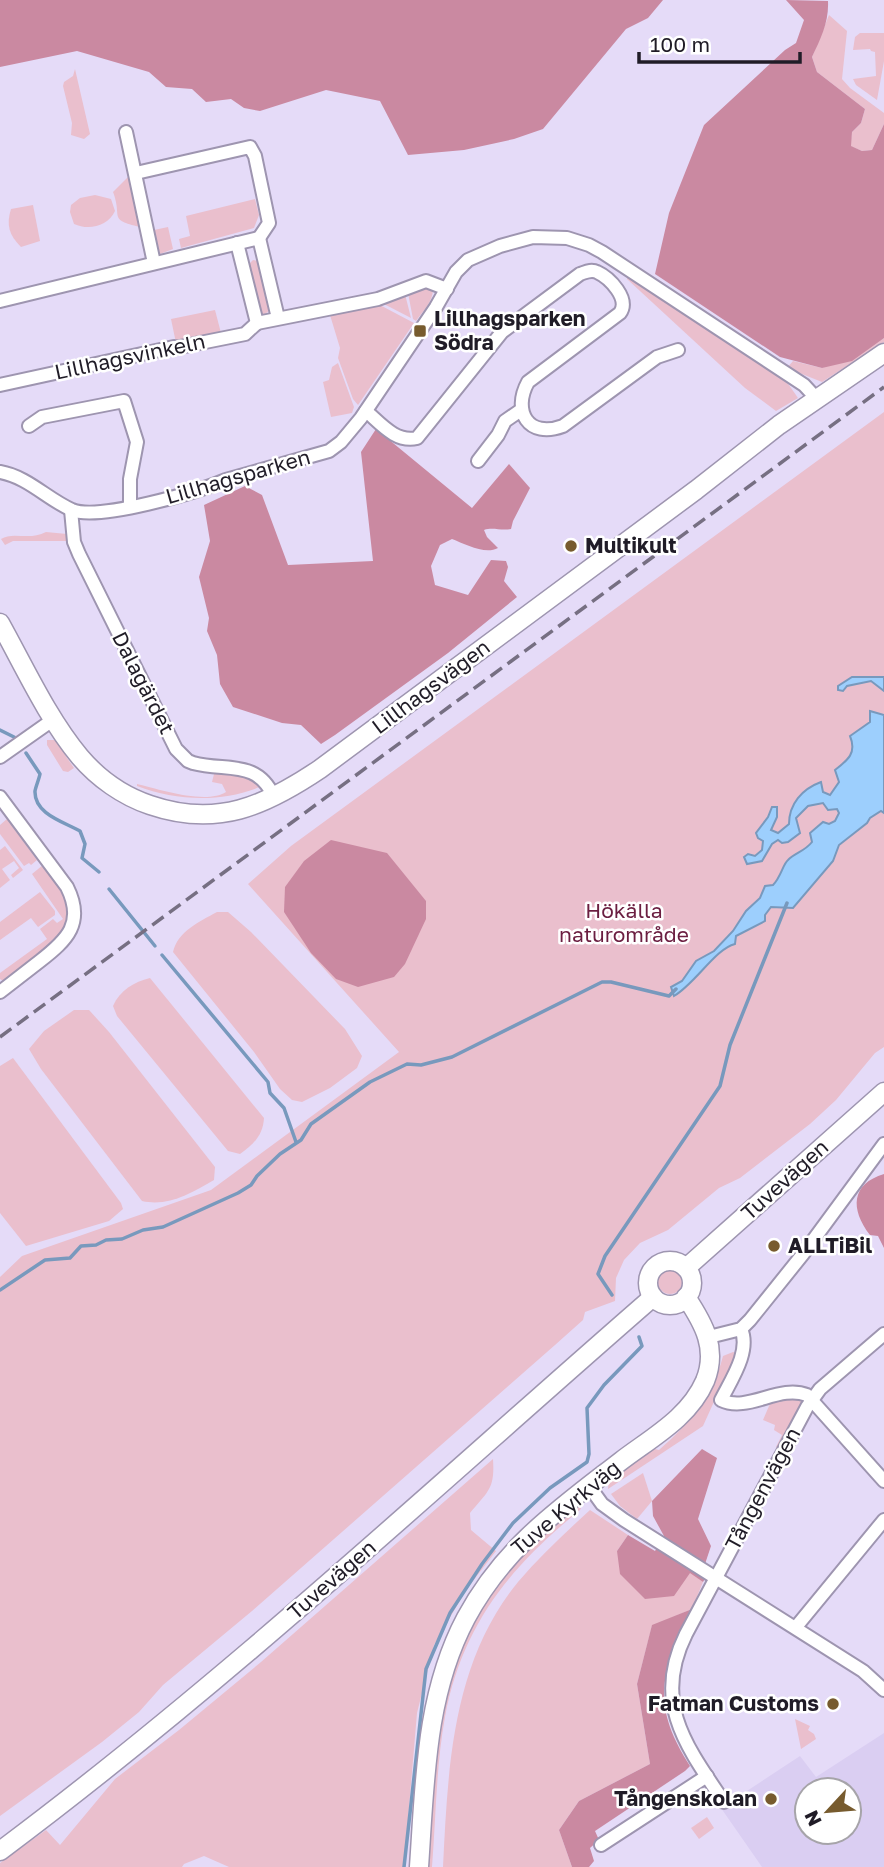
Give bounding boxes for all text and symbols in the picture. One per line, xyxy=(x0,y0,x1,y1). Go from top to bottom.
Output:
scale bar xyxy=(639,21,800,65)
text: 100 m xyxy=(650,31,710,57)
place label: Lillhagsparken Södra xyxy=(434,305,586,355)
marker: Lillhagsparken Södra xyxy=(412,323,428,339)
street label: Lillhagsvinkeln xyxy=(52,327,208,385)
street label: Lillhagsparken xyxy=(162,443,313,509)
place label: Multikult xyxy=(585,532,677,558)
marker: Multikult xyxy=(563,538,579,554)
street label: Dalagärdet xyxy=(107,627,181,738)
street label: Lillhagsvägen xyxy=(366,633,495,739)
park label: Hökälla naturområde xyxy=(559,897,689,947)
street label: Tuvevägen xyxy=(735,1133,833,1225)
place label: ALLTiBil xyxy=(788,1232,872,1258)
marker: ALLTiBil xyxy=(766,1238,782,1254)
street label: Tångenvägen xyxy=(719,1423,805,1554)
street label: Tuve Kyrkväg xyxy=(506,1454,625,1560)
street label: Tuvevägen xyxy=(282,1534,381,1625)
place label: Fatman Customs xyxy=(648,1690,819,1716)
marker: Fatman Customs xyxy=(825,1696,841,1712)
north arrow xyxy=(793,1776,863,1846)
place label: Tångenskolan xyxy=(614,1785,757,1811)
marker: Tångenskolan xyxy=(763,1791,779,1807)
text: N xyxy=(799,1807,826,1830)

